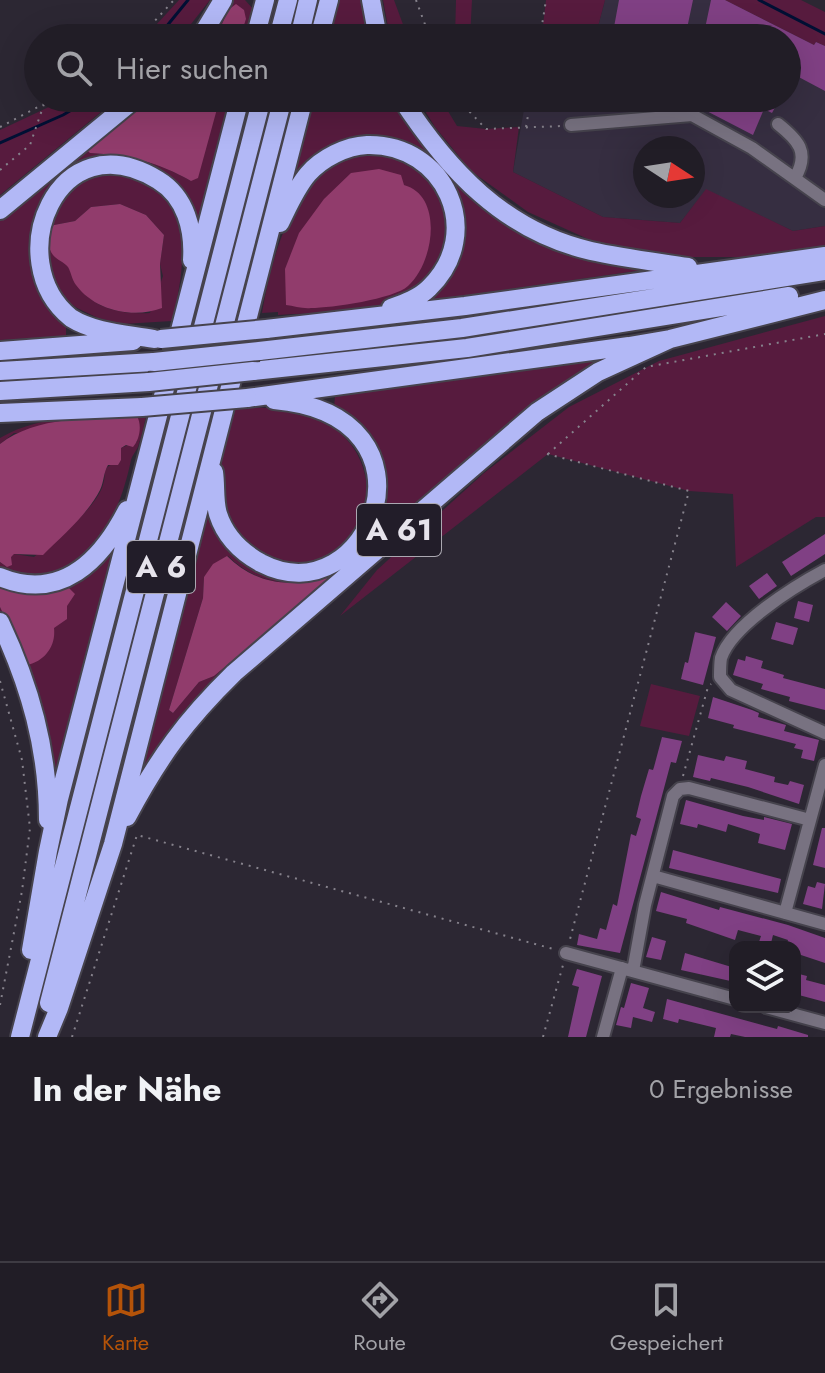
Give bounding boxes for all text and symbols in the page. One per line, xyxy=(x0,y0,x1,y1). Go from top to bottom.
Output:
search box xyxy=(24,24,801,112)
icon: search xyxy=(52,46,96,90)
text: Hier suchen xyxy=(116,47,269,90)
north arrow xyxy=(633,136,705,208)
road number: A 61 xyxy=(357,504,441,556)
road number: A 6 xyxy=(127,541,195,593)
map controls xyxy=(729,941,801,1013)
button: layers xyxy=(729,941,801,1013)
text: In der Nähe xyxy=(32,1065,222,1114)
text: 0 Ergebnisse xyxy=(649,1070,793,1108)
tab: Karte xyxy=(102,1278,149,1358)
tab: Route xyxy=(353,1278,406,1358)
tab: Gespeichert xyxy=(610,1278,723,1358)

